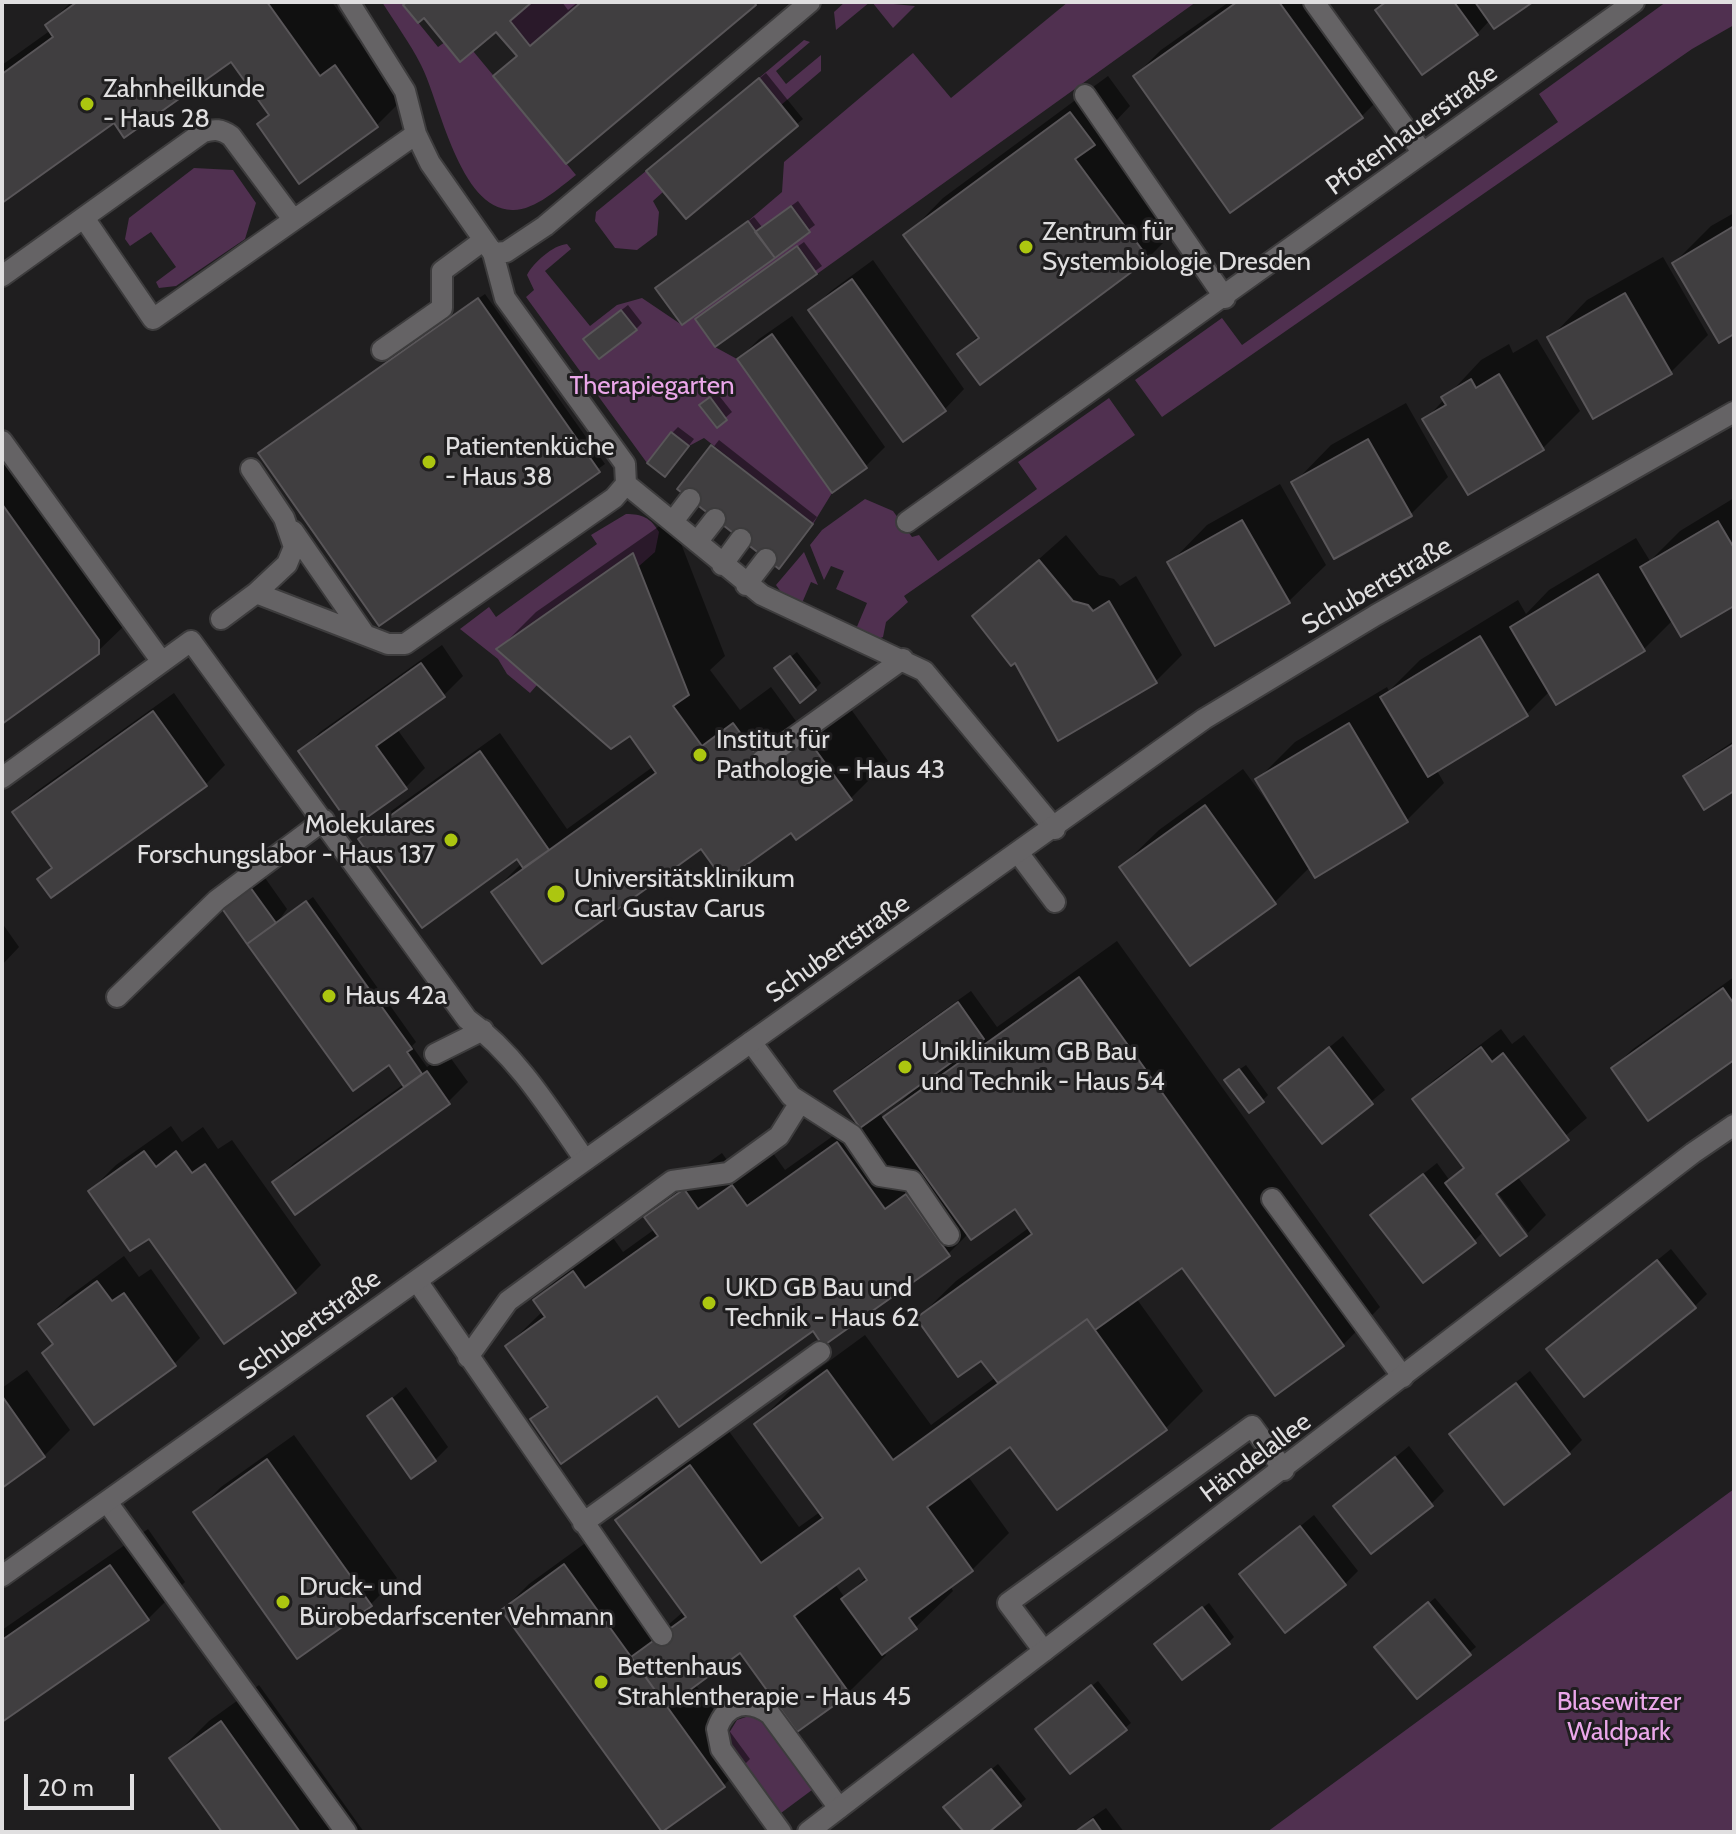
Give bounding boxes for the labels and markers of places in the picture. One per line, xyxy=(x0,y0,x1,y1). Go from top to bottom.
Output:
place label: Zahnheilkunde - Haus 28 xyxy=(103,73,265,134)
marker: Zahnheilkunde - Haus 28 xyxy=(78,95,96,113)
place label: Zentrum für Systembiologie Dresden xyxy=(1042,216,1311,278)
marker: Zentrum für Systembiologie Dresden xyxy=(1017,238,1035,256)
place label: Patientenküche - Haus 38 xyxy=(445,431,615,492)
marker: Patientenküche - Haus 38 xyxy=(420,453,438,471)
place label: Institut für Pathologie - Haus 43 xyxy=(716,724,945,786)
marker: Institut für Pathologie - Haus 43 xyxy=(691,746,709,764)
place label: Molekulares Forschungslabor - Haus 137 xyxy=(137,809,435,870)
marker: Molekulares Forschungslabor - Haus 137 xyxy=(442,831,460,849)
place label: Universitätsklinikum Carl Gustav Carus xyxy=(574,863,795,924)
marker: Universitätsklinikum Carl Gustav Carus xyxy=(545,883,567,905)
place label: Haus 42a xyxy=(345,980,447,1012)
marker: Haus 42a xyxy=(320,987,338,1005)
place label: Uniklinikum GB Bau und Technik - Haus 54 xyxy=(921,1036,1165,1098)
marker: Uniklinikum GB Bau und Technik - Haus 54 xyxy=(896,1058,914,1076)
place label: UKD GB Bau und Technik - Haus 62 xyxy=(725,1272,920,1334)
marker: UKD GB Bau und Technik - Haus 62 xyxy=(700,1294,718,1312)
place label: Druck- und Bürobedarfscenter Vehmann xyxy=(299,1571,614,1632)
marker: Druck- und Bürobedarfscenter Vehmann xyxy=(274,1593,292,1611)
place label: Bettenhaus Strahlentherapie - Haus 45 xyxy=(617,1651,911,1712)
marker: Bettenhaus Strahlentherapie - Haus 45 xyxy=(592,1673,610,1691)

